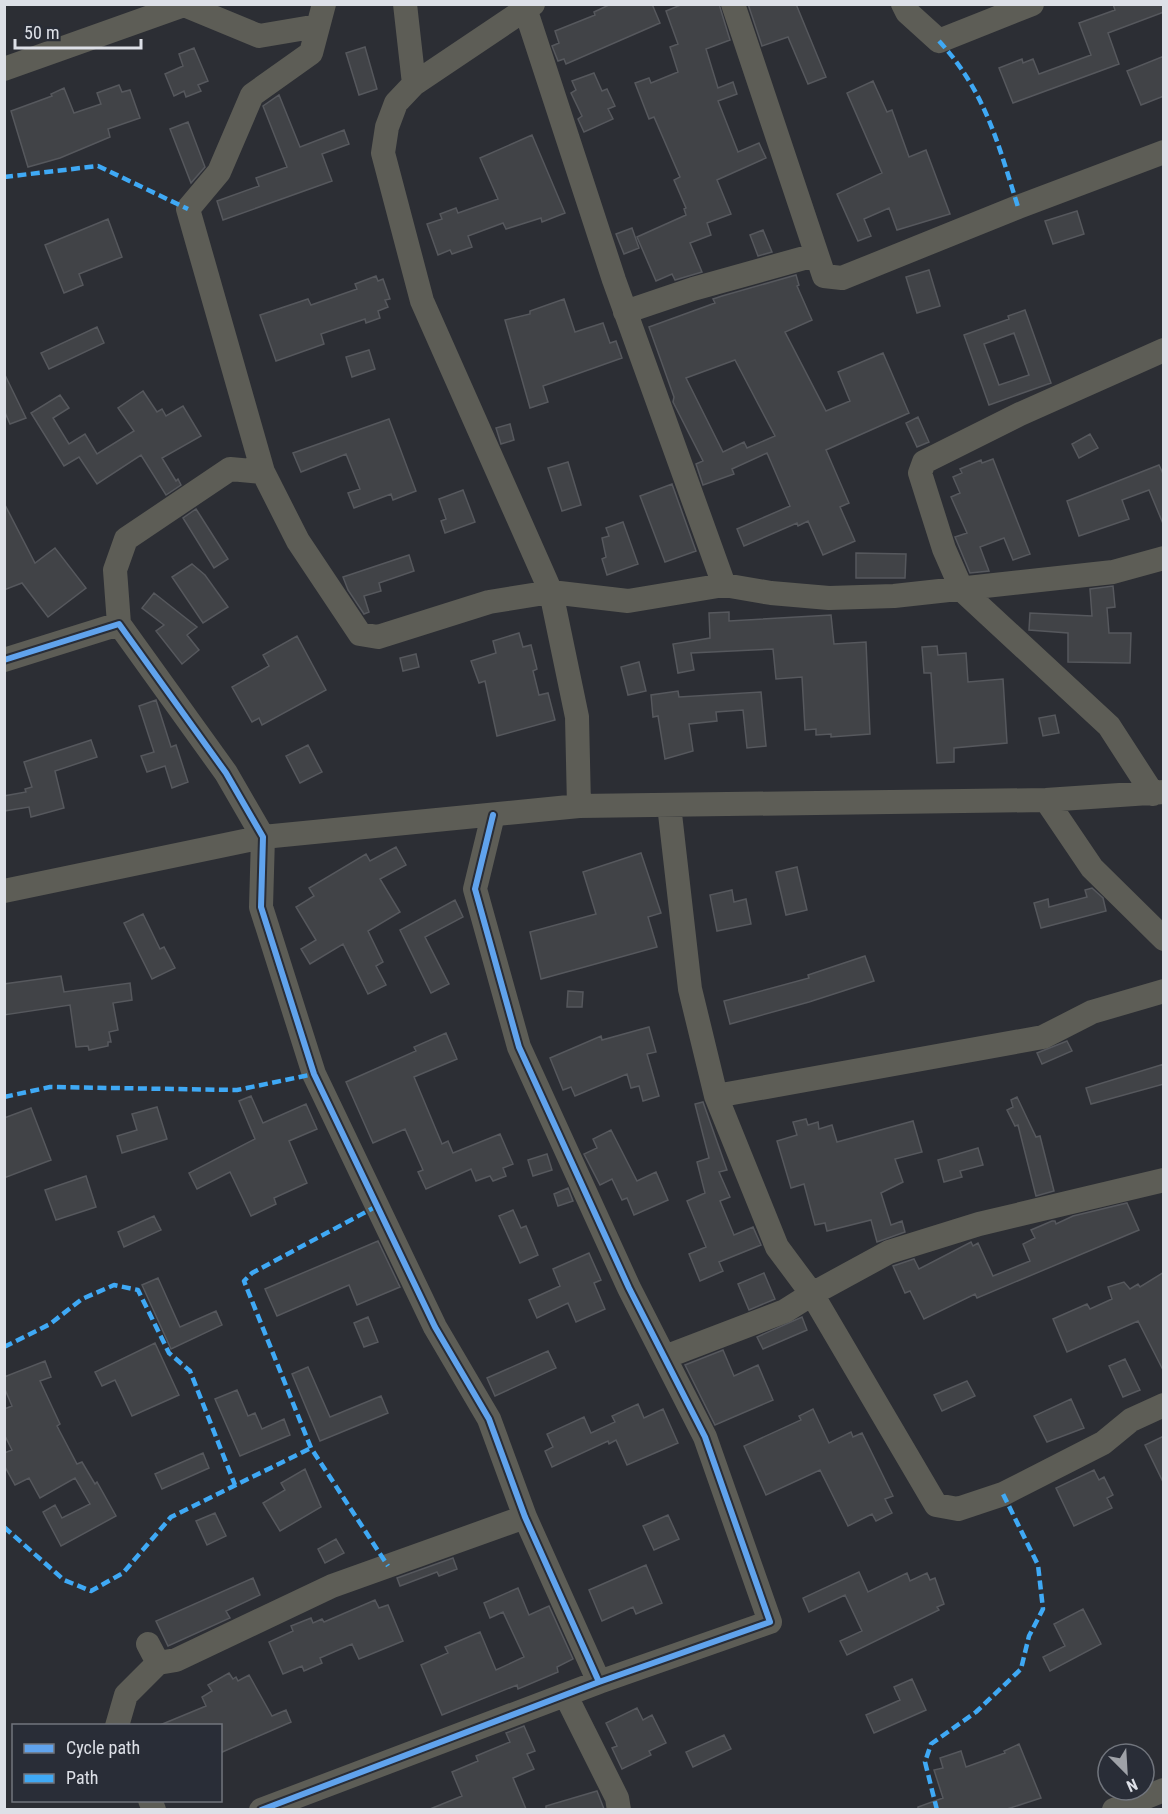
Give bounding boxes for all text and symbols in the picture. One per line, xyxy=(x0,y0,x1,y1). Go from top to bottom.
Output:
scale bar xyxy=(15,12,141,50)
text: 50 m xyxy=(24,22,59,43)
legend xyxy=(12,1724,222,1802)
text: Cycle path xyxy=(66,1737,140,1758)
north arrow xyxy=(1096,1742,1156,1802)
text: Path xyxy=(66,1767,99,1788)
text: N xyxy=(1124,1775,1140,1796)

